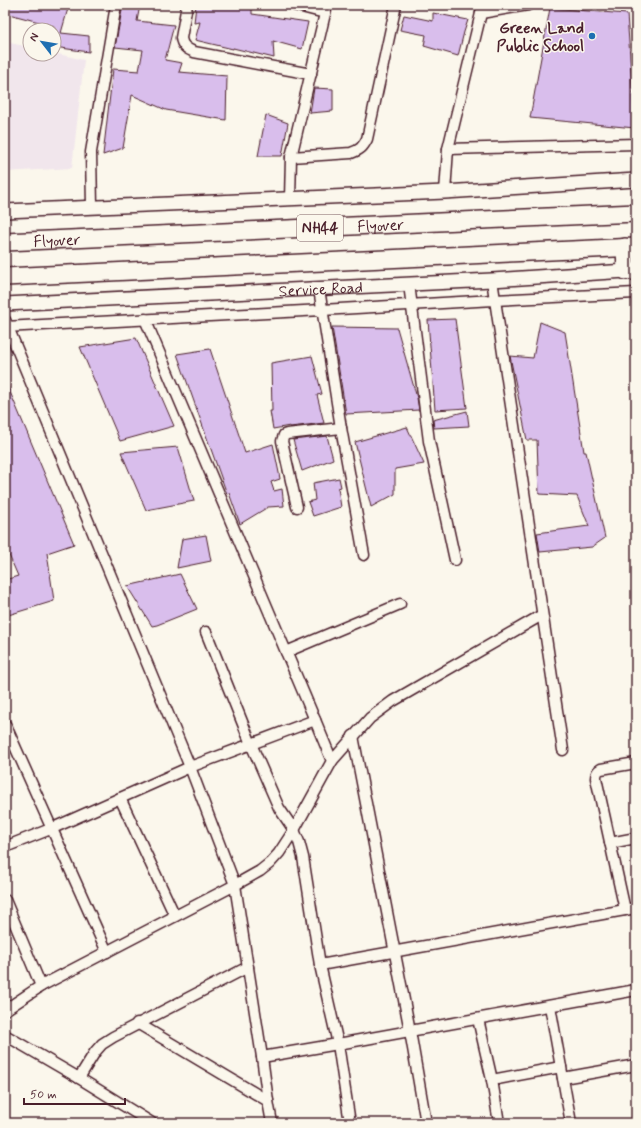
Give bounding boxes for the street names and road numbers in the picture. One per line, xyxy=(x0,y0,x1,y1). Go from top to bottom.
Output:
road number: NH44 xyxy=(297,215,343,241)
street label: Flyover xyxy=(357,215,405,238)
street label: Flyover xyxy=(33,230,81,253)
street label: Service Road xyxy=(278,277,363,303)

